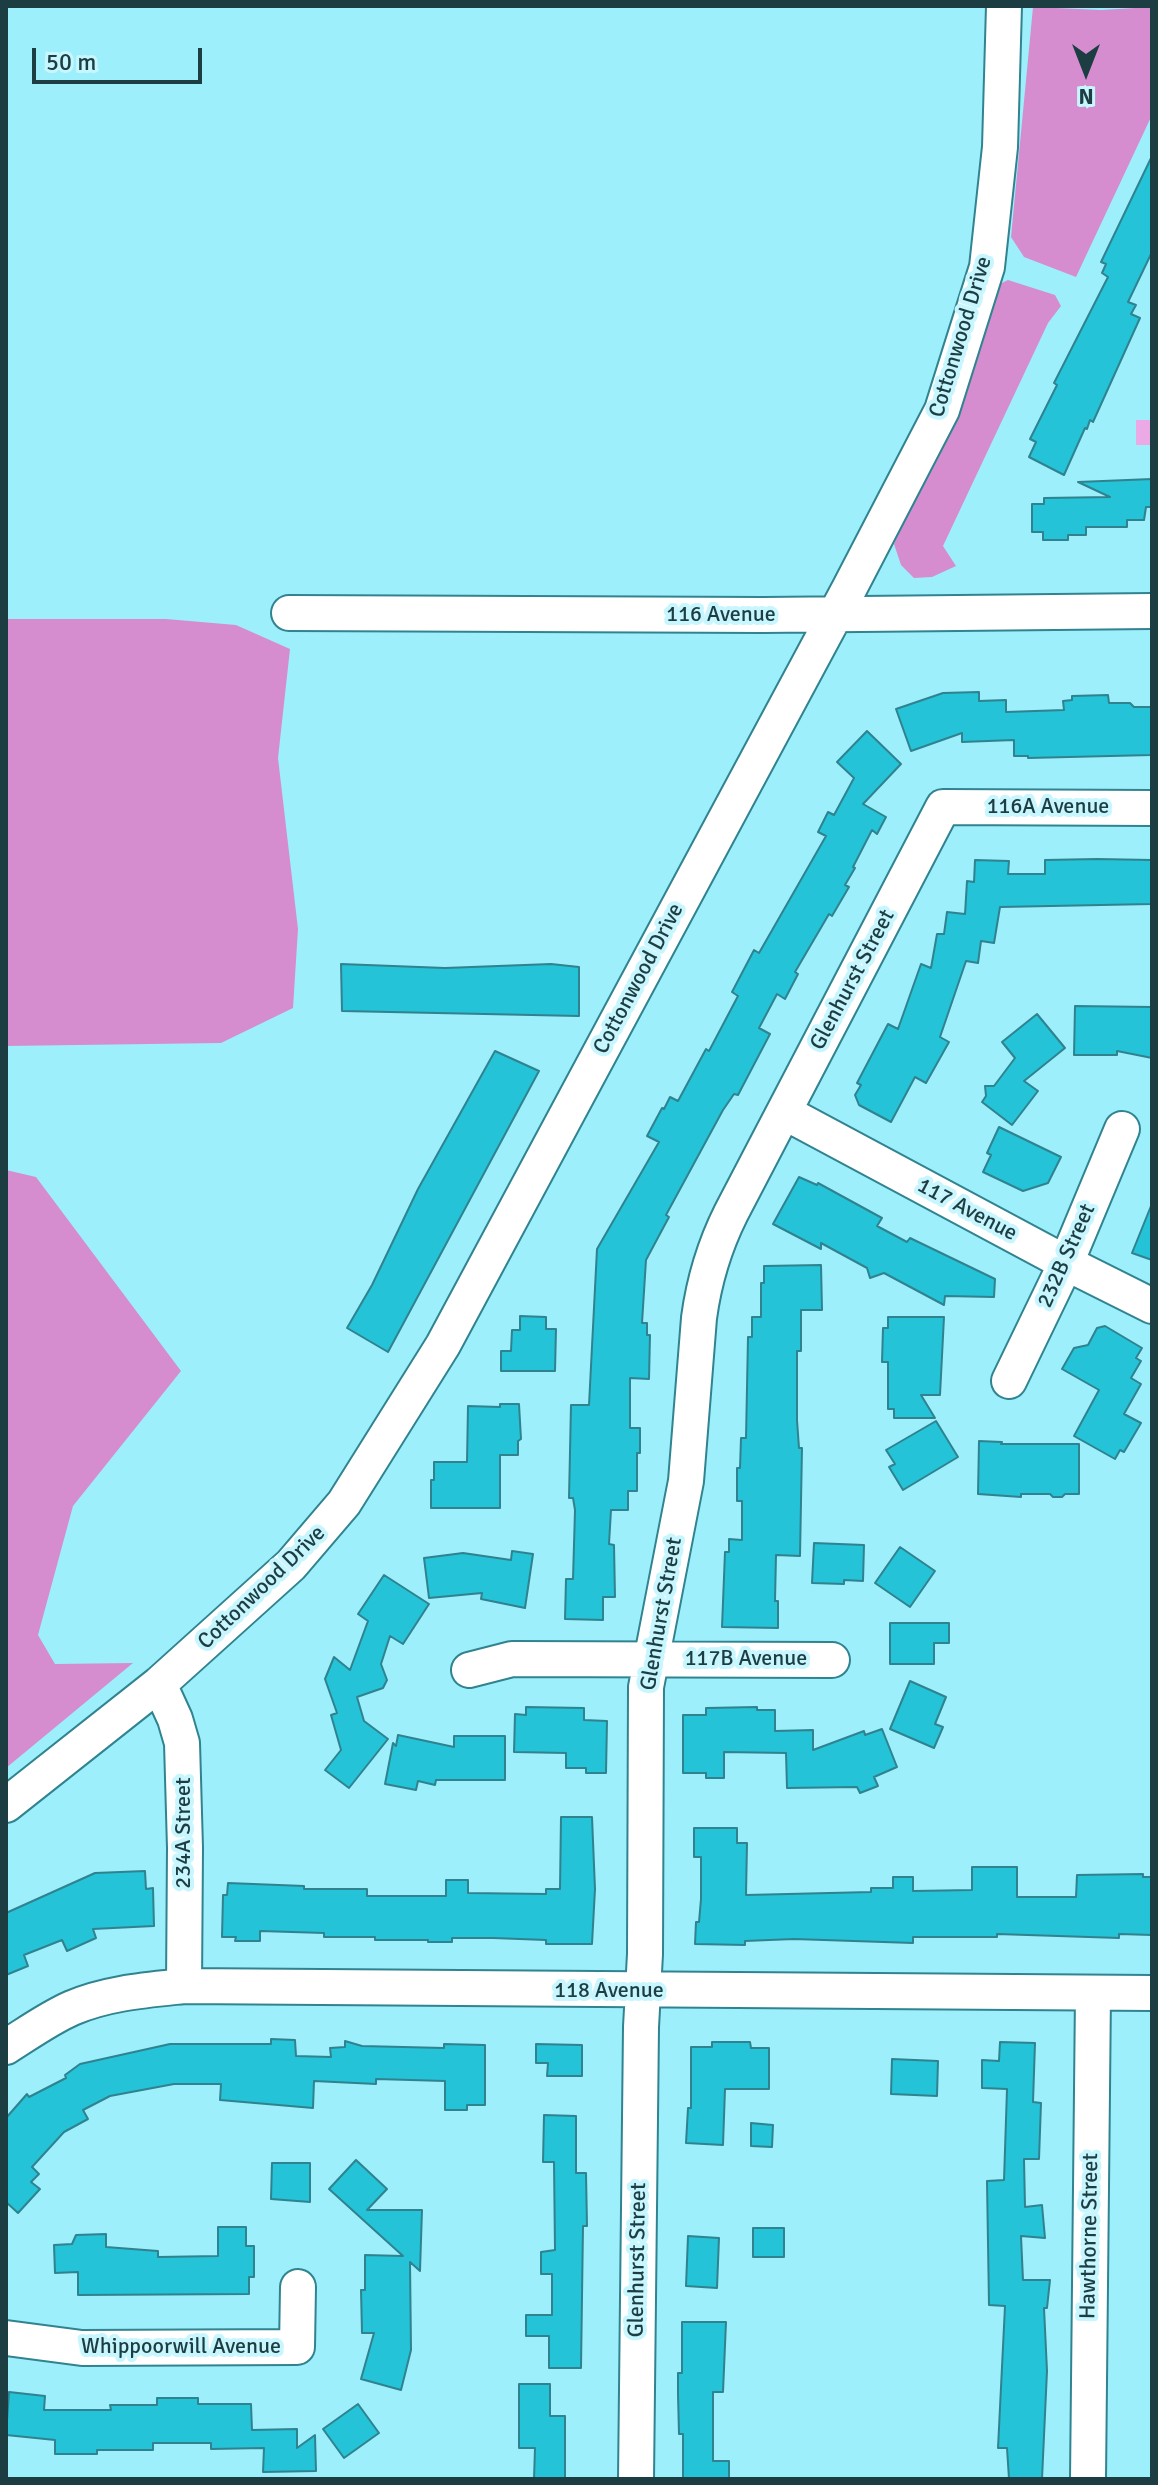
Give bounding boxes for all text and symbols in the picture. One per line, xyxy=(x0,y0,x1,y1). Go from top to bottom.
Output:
scale bar xyxy=(36,32,206,82)
north arrow xyxy=(1046,32,1126,112)
text: 50 m xyxy=(46,47,96,77)
text: N xyxy=(1078,83,1094,110)
street label: Cottonwood Drive xyxy=(924,253,998,421)
street label: 116 Avenue xyxy=(666,602,776,628)
street label: 116A Avenue xyxy=(987,794,1109,820)
street label: Cottonwood Drive xyxy=(588,899,690,1059)
street label: Glenhurst Street xyxy=(805,905,901,1055)
street label: 117 Avenue xyxy=(913,1173,1021,1247)
street label: 232B Street xyxy=(1032,1200,1102,1312)
street label: Cottonwood Drive xyxy=(193,1521,331,1655)
street label: Glenhurst Street xyxy=(636,1535,688,1693)
street label: 117B Avenue xyxy=(685,1646,807,1672)
street label: 234A Street xyxy=(171,1777,197,1889)
street label: 118 Avenue xyxy=(554,1978,664,2004)
street label: Hawthorne Street xyxy=(1075,2153,1105,2319)
street label: Glenhurst Street xyxy=(623,2182,653,2338)
street label: Whippoorwill Avenue xyxy=(81,2334,281,2360)

